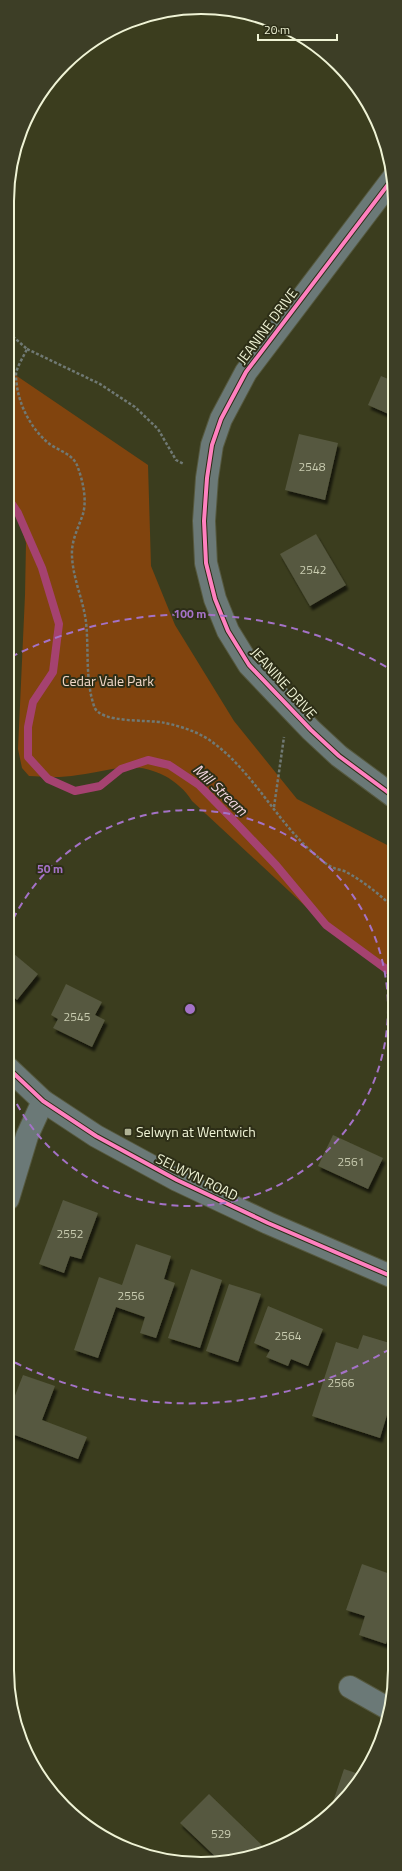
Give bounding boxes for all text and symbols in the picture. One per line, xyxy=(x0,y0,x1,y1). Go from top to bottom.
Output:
scale bar xyxy=(258,16,337,42)
text: 20 m xyxy=(264,20,290,39)
street label: JEANINE DRIVE xyxy=(231,283,302,368)
house number: 2548 xyxy=(299,457,326,476)
house number: 2542 xyxy=(300,560,326,579)
text: 100 m xyxy=(174,604,206,623)
street label: JEANINE DRIVE xyxy=(246,642,323,723)
park label: Cedar Vale Park xyxy=(62,670,154,691)
water label: Mill Stream xyxy=(188,758,253,821)
text: 50 m xyxy=(37,859,63,878)
centre of rings xyxy=(183,1002,197,1016)
house number: 2545 xyxy=(64,1007,91,1026)
place label: Selwyn at Wentwich xyxy=(136,1121,256,1142)
marker: Selwyn at Wentwich xyxy=(123,1127,133,1137)
street label: SELWYN ROAD xyxy=(153,1148,242,1205)
house number: 2561 xyxy=(338,1152,364,1171)
house number: 2552 xyxy=(57,1224,83,1243)
house number: 2556 xyxy=(118,1286,145,1305)
house number: 2564 xyxy=(275,1326,302,1345)
house number: 2566 xyxy=(328,1373,355,1392)
house number: 529 xyxy=(211,1824,231,1843)

